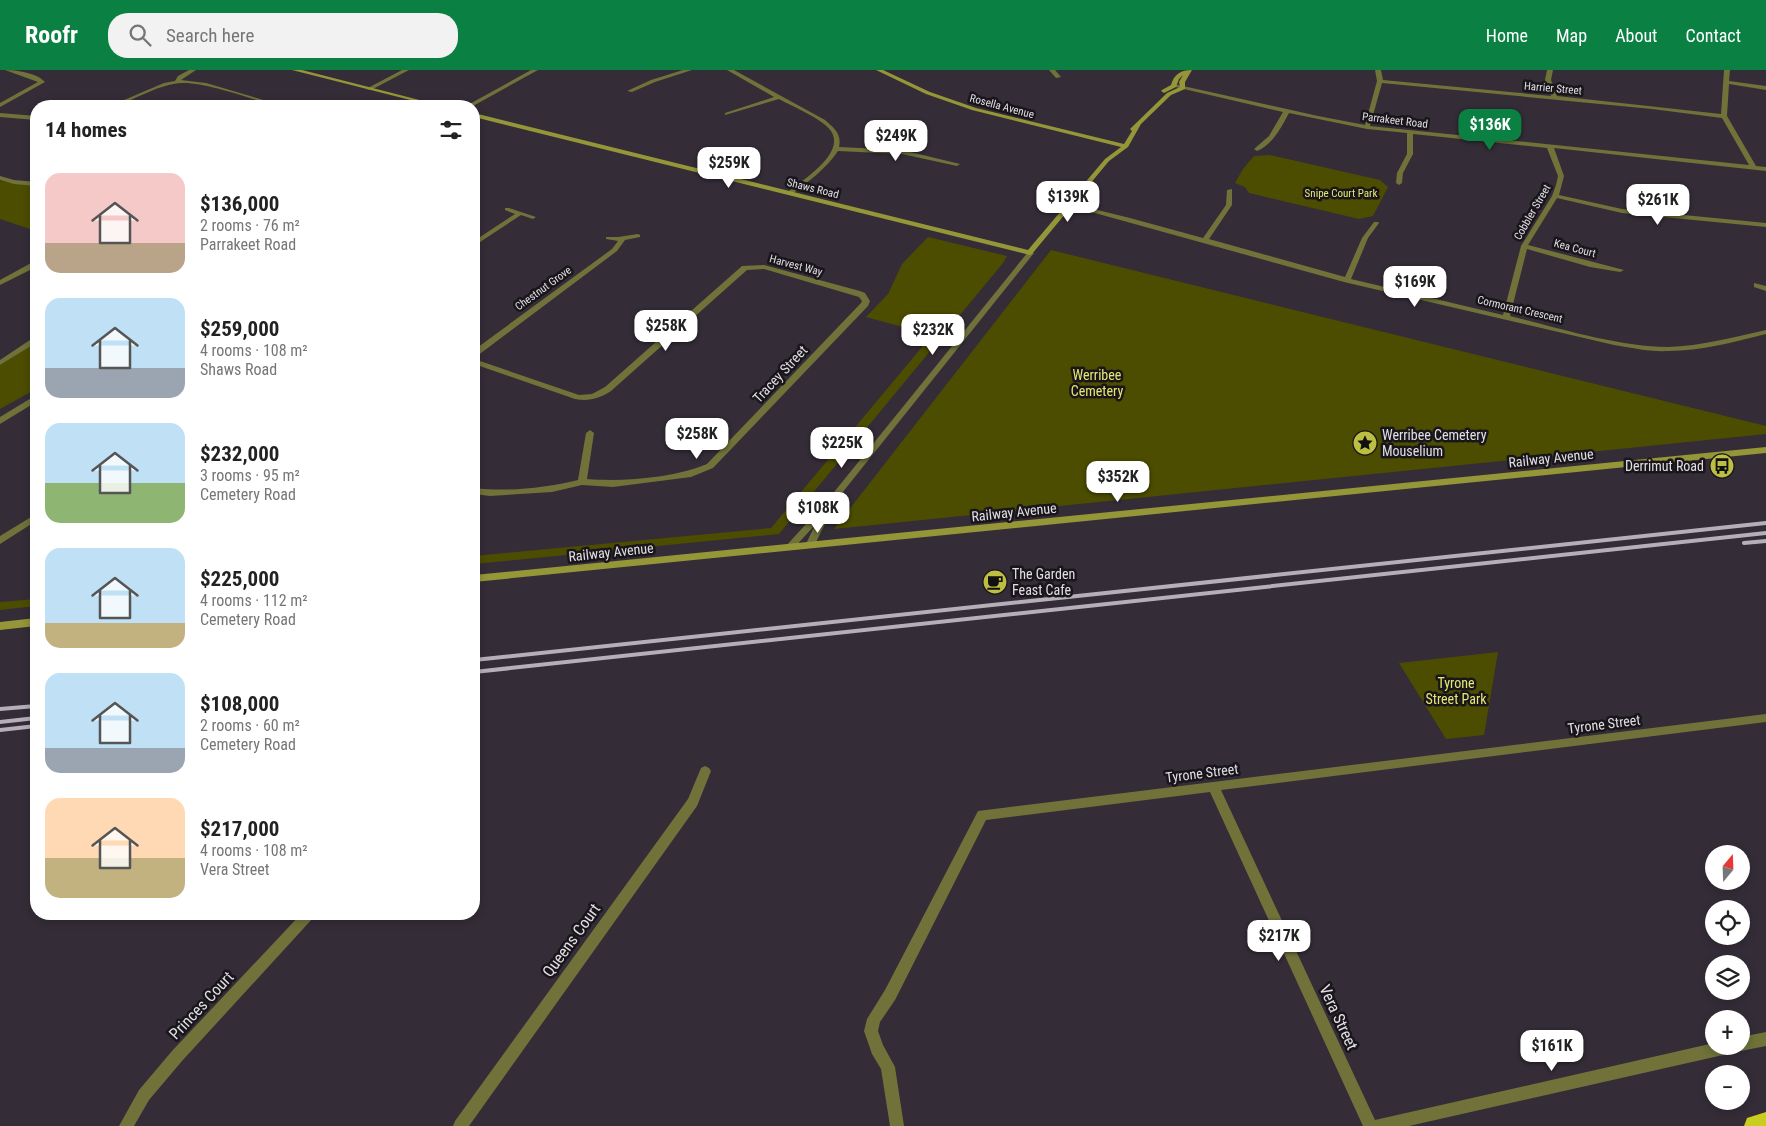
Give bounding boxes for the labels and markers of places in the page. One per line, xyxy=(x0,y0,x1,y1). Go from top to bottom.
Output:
pin: $136K xyxy=(1455,108,1525,151)
pin: $249K xyxy=(861,119,931,162)
pin: $259K xyxy=(694,146,764,189)
pin: $139K xyxy=(1033,180,1103,223)
pin: $261K xyxy=(1623,184,1693,226)
pin: $169K xyxy=(1380,266,1450,308)
pin: $258K xyxy=(631,310,701,352)
pin: $232K xyxy=(898,314,968,356)
pin: $258K xyxy=(662,418,732,460)
pin: $225K xyxy=(807,426,877,469)
place label: Werribee Cemetery Mouselium xyxy=(1382,427,1487,459)
place icon: Werribee Cemetery Mouselium xyxy=(1352,430,1378,456)
bus stop icon: Derrimut Road xyxy=(1709,453,1735,479)
place label: Derrimut Road xyxy=(1625,458,1704,474)
pin: $352K xyxy=(1083,460,1153,503)
pin: $108K xyxy=(783,492,853,534)
place label: The Garden Feast Cafe xyxy=(1012,566,1075,598)
cafe icon: The Garden Feast Cafe xyxy=(982,569,1008,595)
pin: $217K xyxy=(1244,920,1314,962)
pin: $161K xyxy=(1517,1030,1587,1072)

